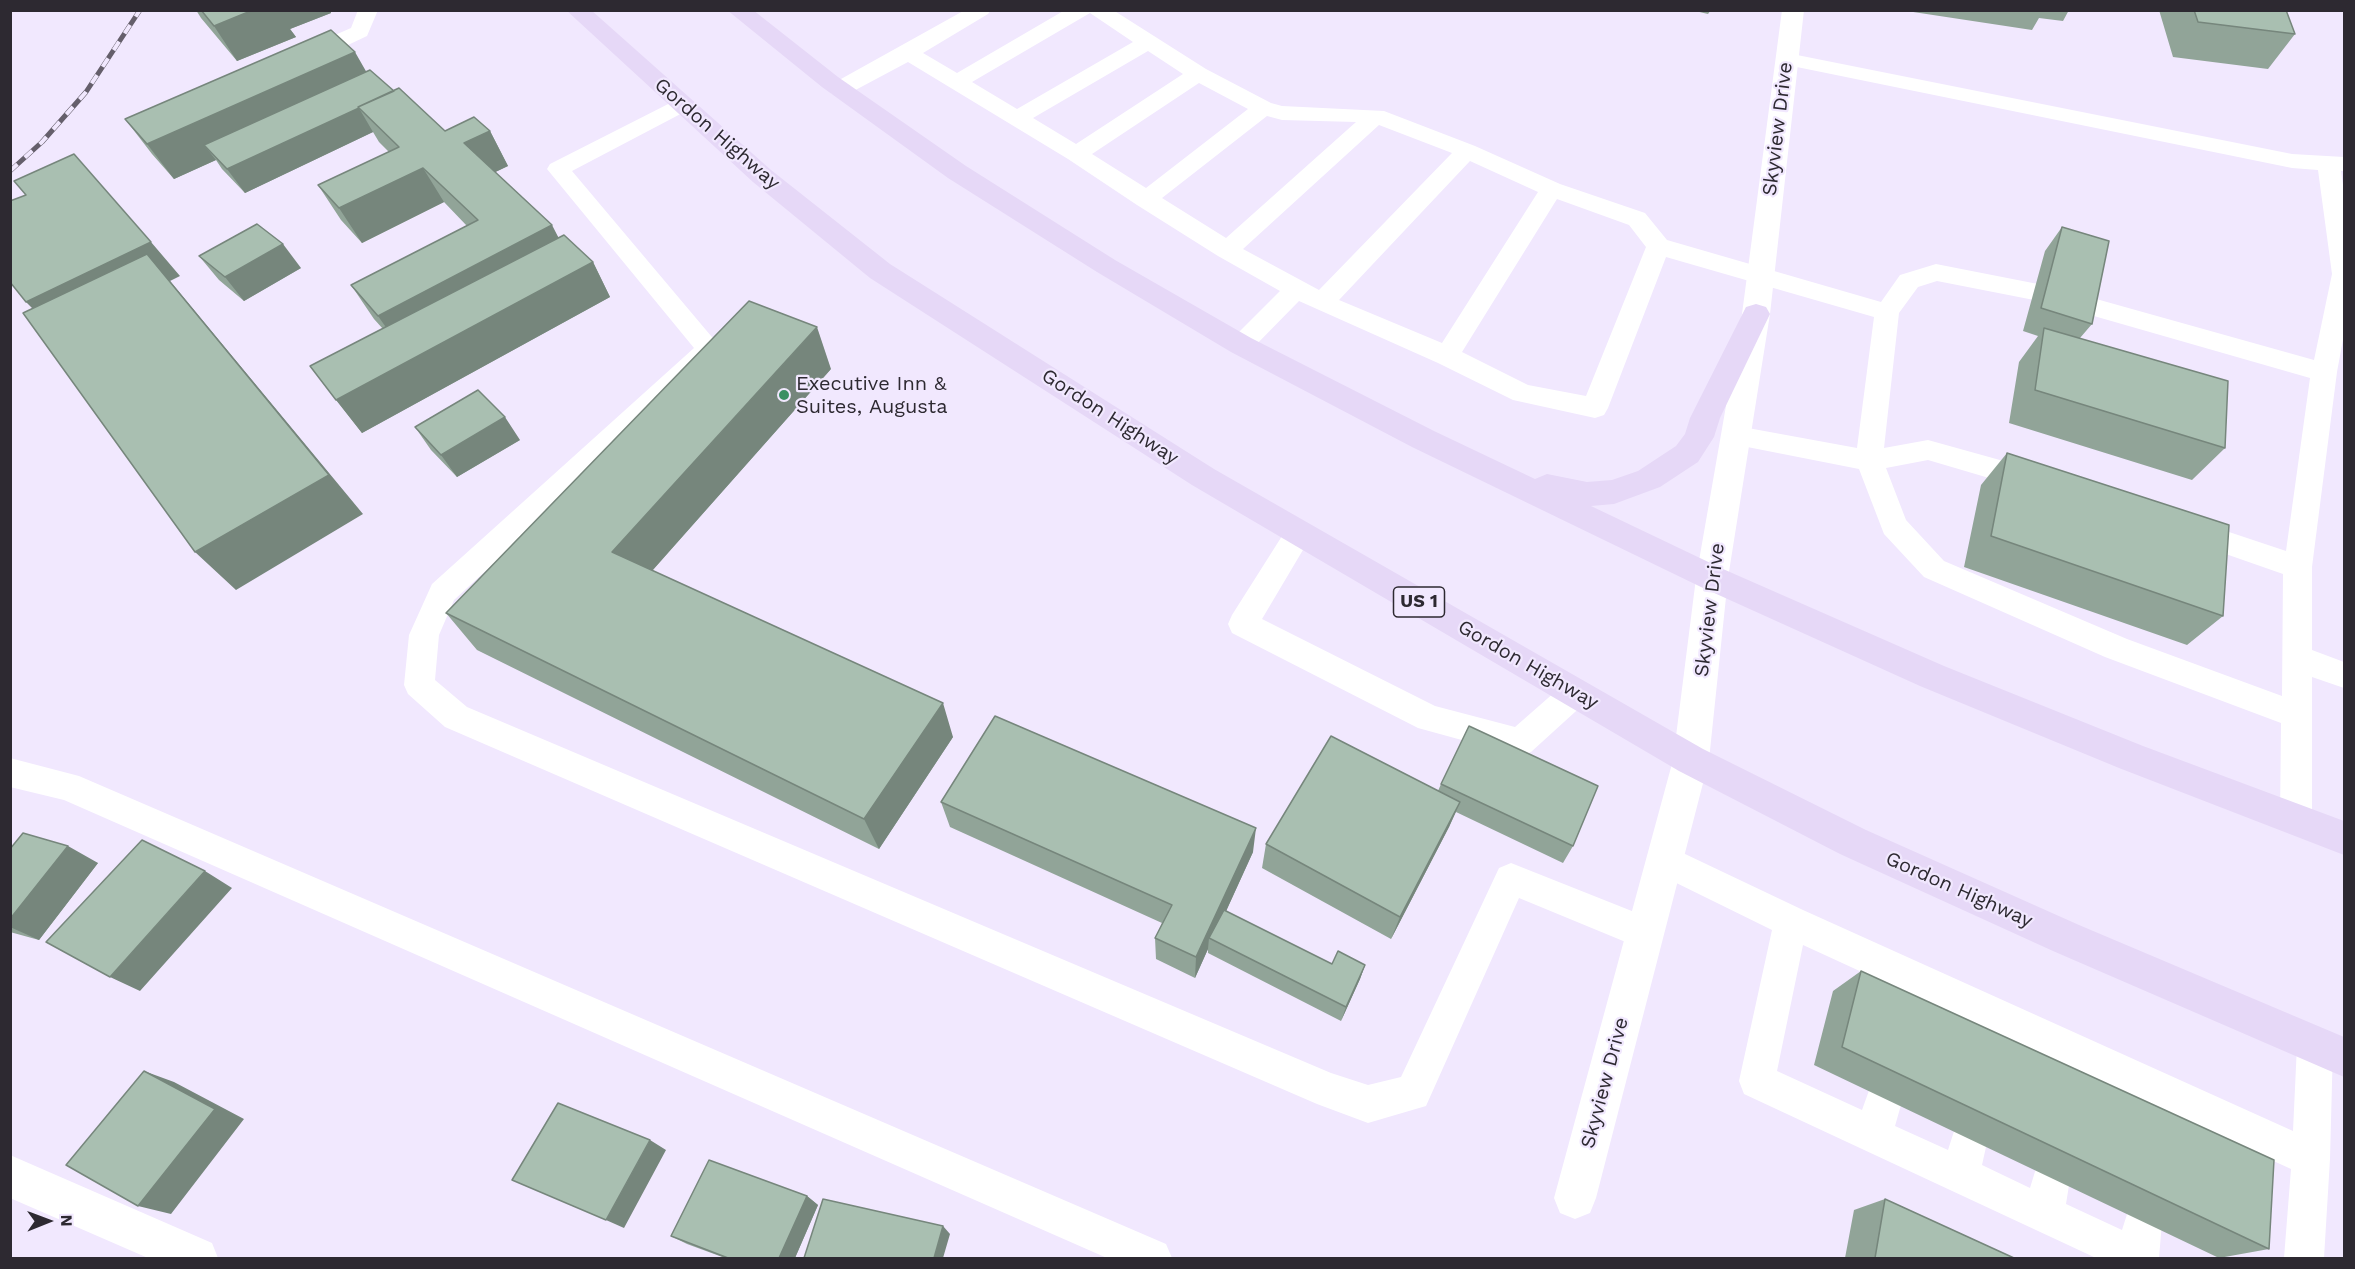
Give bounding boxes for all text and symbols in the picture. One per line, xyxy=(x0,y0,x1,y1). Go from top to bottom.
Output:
street label: Skyview Drive xyxy=(1758,61,1798,197)
street label: Gordon Highway xyxy=(649,73,785,195)
street label: Gordon Highway xyxy=(1037,364,1183,470)
place label: Executive Inn & Suites, Augusta xyxy=(796,372,948,419)
marker: Executive Inn & Suites, Augusta xyxy=(777,388,791,402)
street label: Skyview Drive xyxy=(1690,542,1730,678)
road number: US 1 xyxy=(1394,587,1444,617)
street label: Gordon Highway xyxy=(1453,615,1603,715)
street label: Gordon Highway xyxy=(1882,847,2036,933)
street label: Skyview Drive xyxy=(1576,1015,1634,1151)
north arrow xyxy=(18,1191,78,1251)
text: N xyxy=(57,1215,76,1227)

